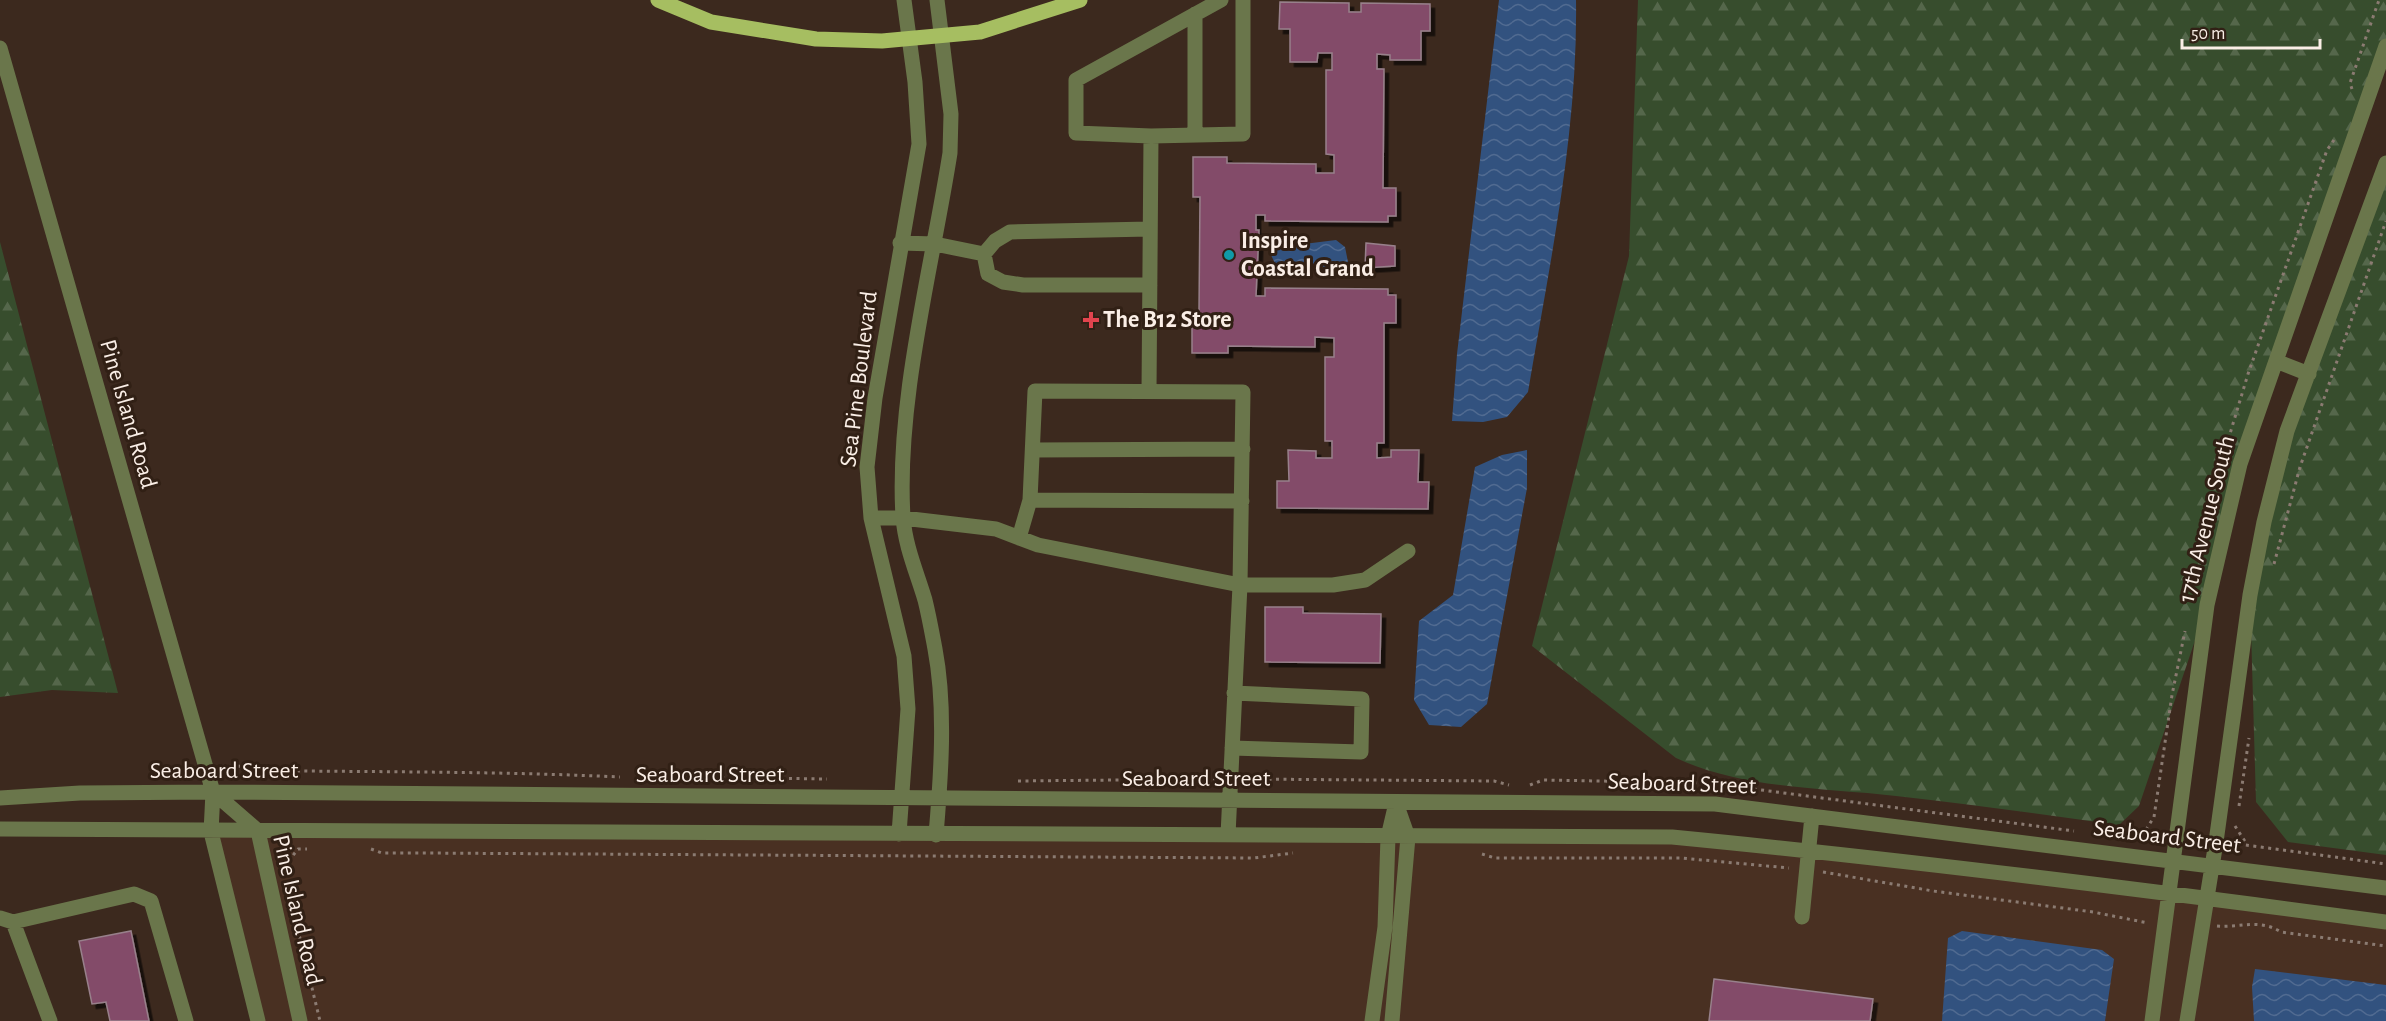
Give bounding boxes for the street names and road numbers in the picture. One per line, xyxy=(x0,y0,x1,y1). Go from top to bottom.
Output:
street label: Sea Pine Boulevard xyxy=(836,290,882,468)
street label: Pine Island Road xyxy=(95,337,161,491)
street label: 17th Avenue South xyxy=(2175,433,2239,605)
street label: Seaboard Street xyxy=(150,759,299,783)
street label: Seaboard Street xyxy=(636,763,785,787)
street label: Seaboard Street xyxy=(1122,767,1271,791)
street label: Seaboard Street xyxy=(1607,769,1757,799)
street label: Seaboard Street xyxy=(2092,816,2243,858)
street label: Pine Island Road xyxy=(268,832,326,988)

